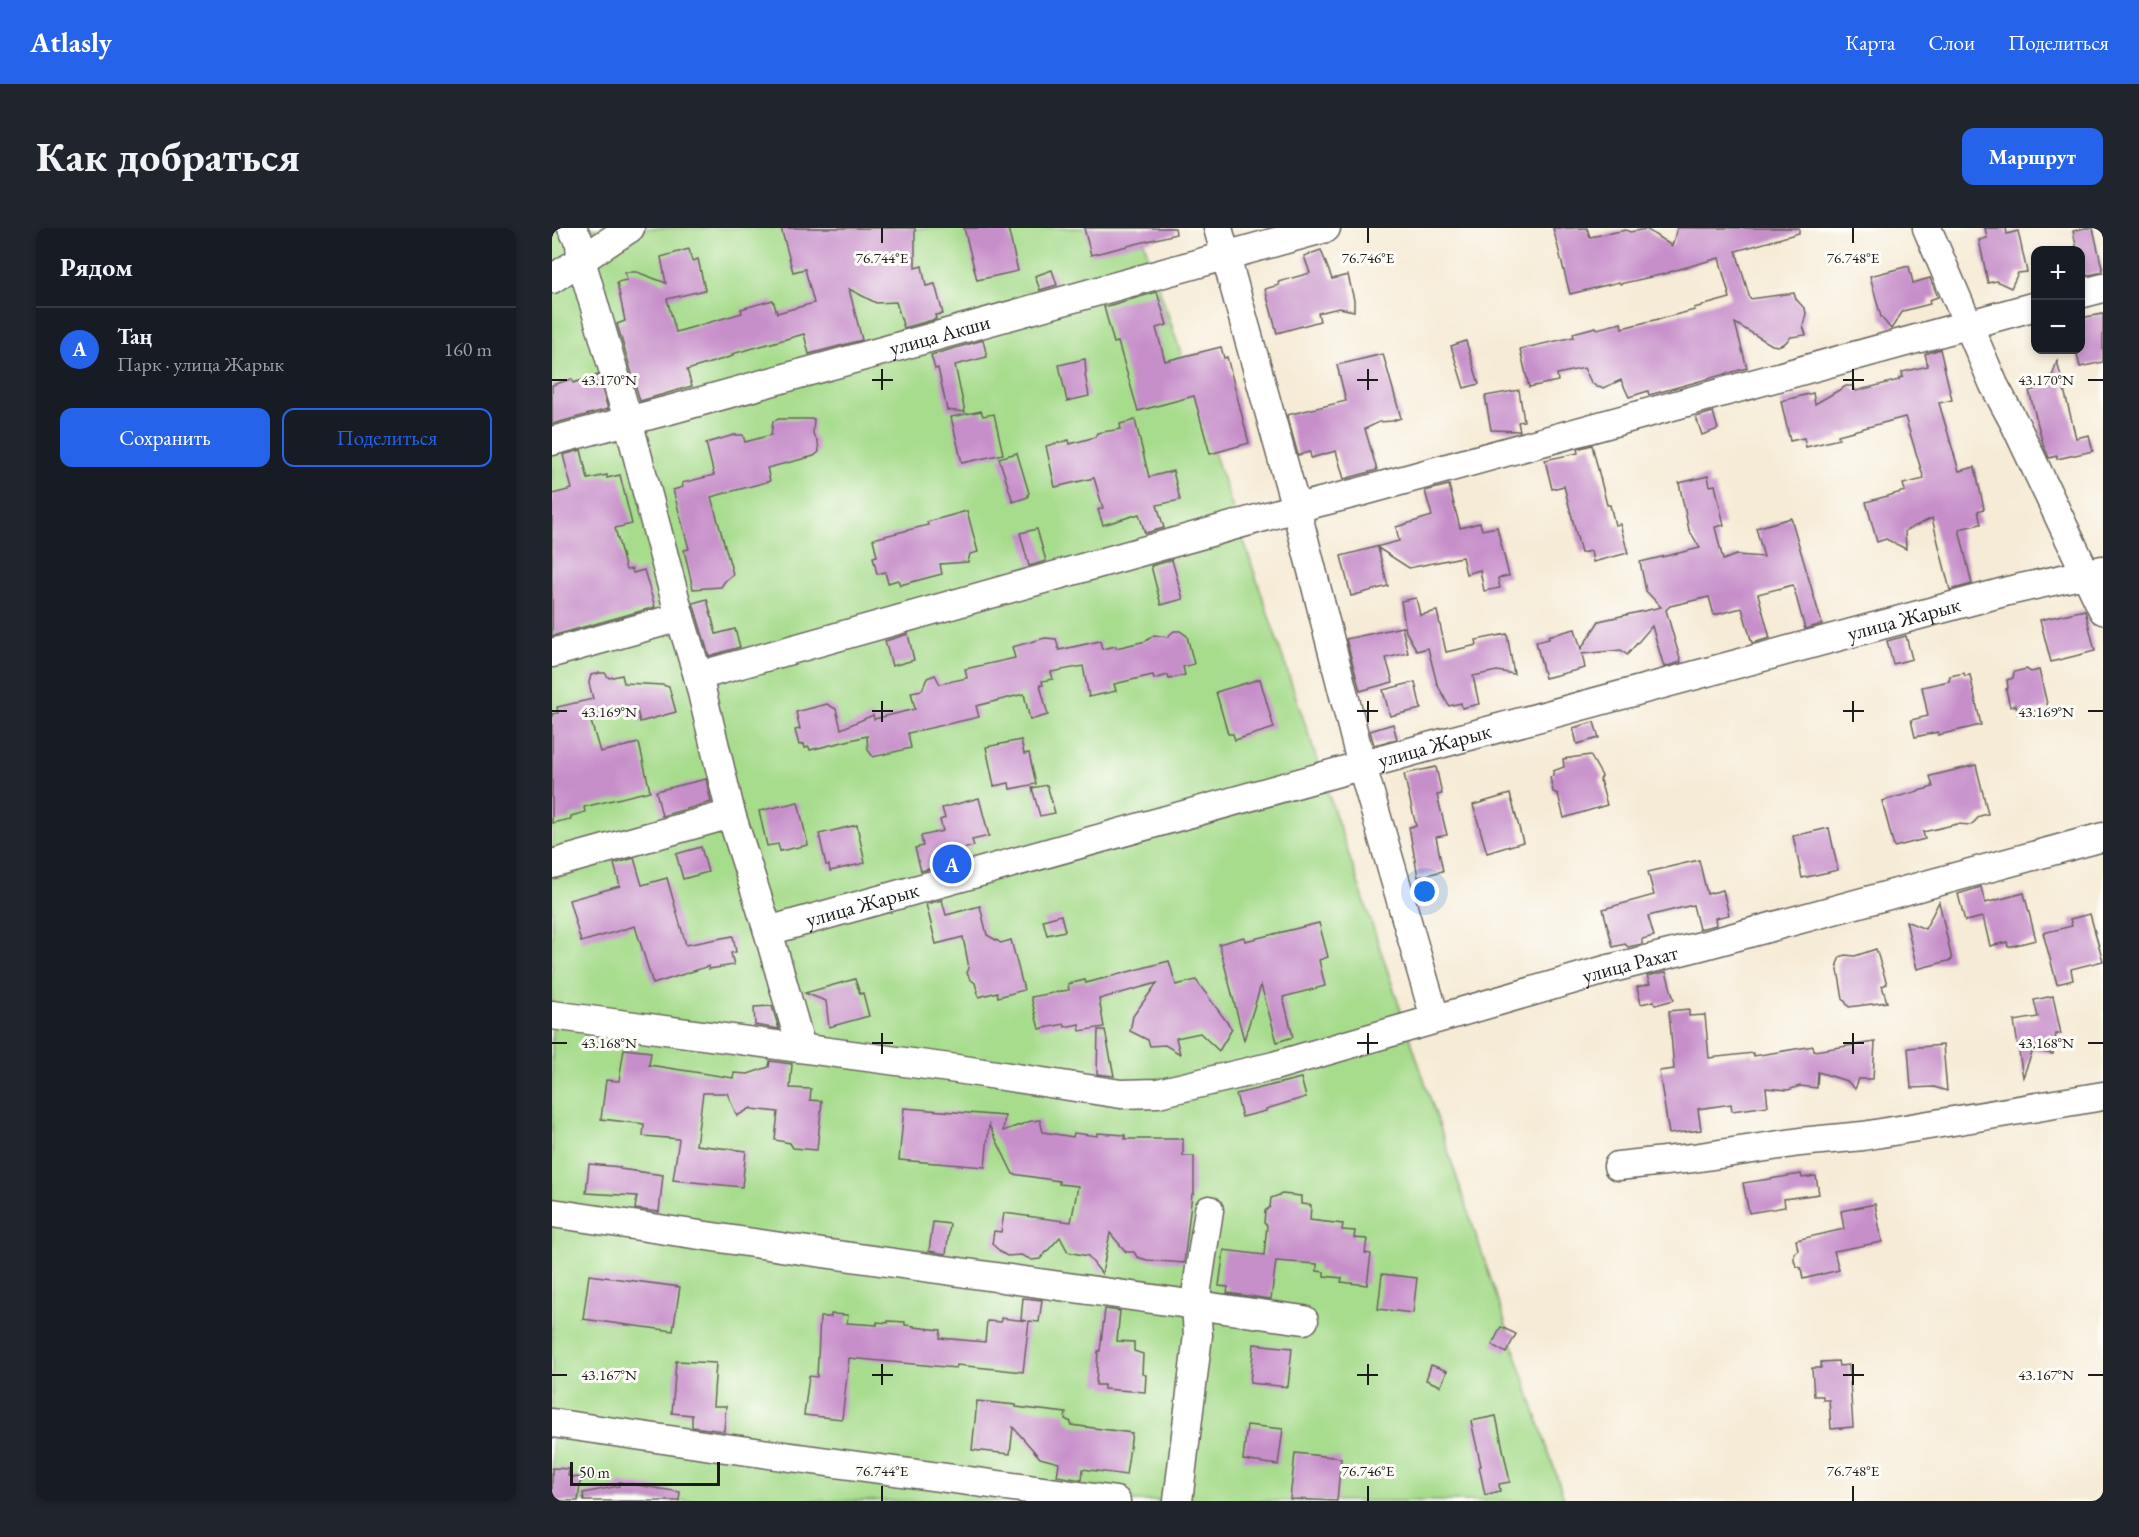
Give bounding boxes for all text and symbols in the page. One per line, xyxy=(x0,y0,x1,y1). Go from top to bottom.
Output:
text: Atlasly xyxy=(30,24,112,60)
text: Карта xyxy=(1845,29,1895,56)
text: Слои xyxy=(1928,29,1975,56)
text: Поделиться xyxy=(2008,29,2109,56)
button: Маршрут xyxy=(1962,128,2103,185)
text: Как добраться xyxy=(36,129,300,184)
map controls xyxy=(2031,246,2085,354)
button: + xyxy=(2031,246,2085,300)
text: 76.744°E xyxy=(856,248,909,267)
text: 76.746°E xyxy=(1342,248,1395,267)
text: 76.748°E xyxy=(1827,248,1880,267)
text: Рядом xyxy=(60,250,133,284)
button: − xyxy=(2031,300,2085,354)
street label: улица Акши xyxy=(886,308,993,361)
text: Таң xyxy=(117,322,152,351)
text: A xyxy=(72,336,87,362)
text: 160 m xyxy=(444,336,492,362)
text: Парк · улица Жарык xyxy=(117,351,284,377)
text: 43.170°N xyxy=(581,370,637,389)
text: 43.170°N xyxy=(2018,370,2074,389)
button: Сохранить xyxy=(60,408,270,467)
button: Поделиться xyxy=(282,408,492,467)
street label: улица Жарык xyxy=(1844,590,1963,647)
text: 43.169°N xyxy=(581,702,637,721)
text: 43.169°N xyxy=(2018,702,2074,721)
street label: улица Жарык xyxy=(1375,717,1494,773)
pin: A xyxy=(932,842,972,886)
street label: улица Жарык xyxy=(803,876,922,933)
your location xyxy=(1410,877,1439,906)
street label: улица Рахат xyxy=(1579,938,1681,989)
text: 43.168°N xyxy=(581,1033,637,1052)
text: 43.168°N xyxy=(2018,1033,2074,1052)
text: 43.167°N xyxy=(581,1365,637,1384)
text: 43.167°N xyxy=(2018,1365,2074,1384)
scale bar xyxy=(570,1459,720,1486)
text: 76.744°E xyxy=(856,1461,909,1480)
text: 76.746°E xyxy=(1342,1461,1395,1480)
text: 76.748°E xyxy=(1827,1461,1880,1480)
text: 50 m xyxy=(579,1462,610,1483)

